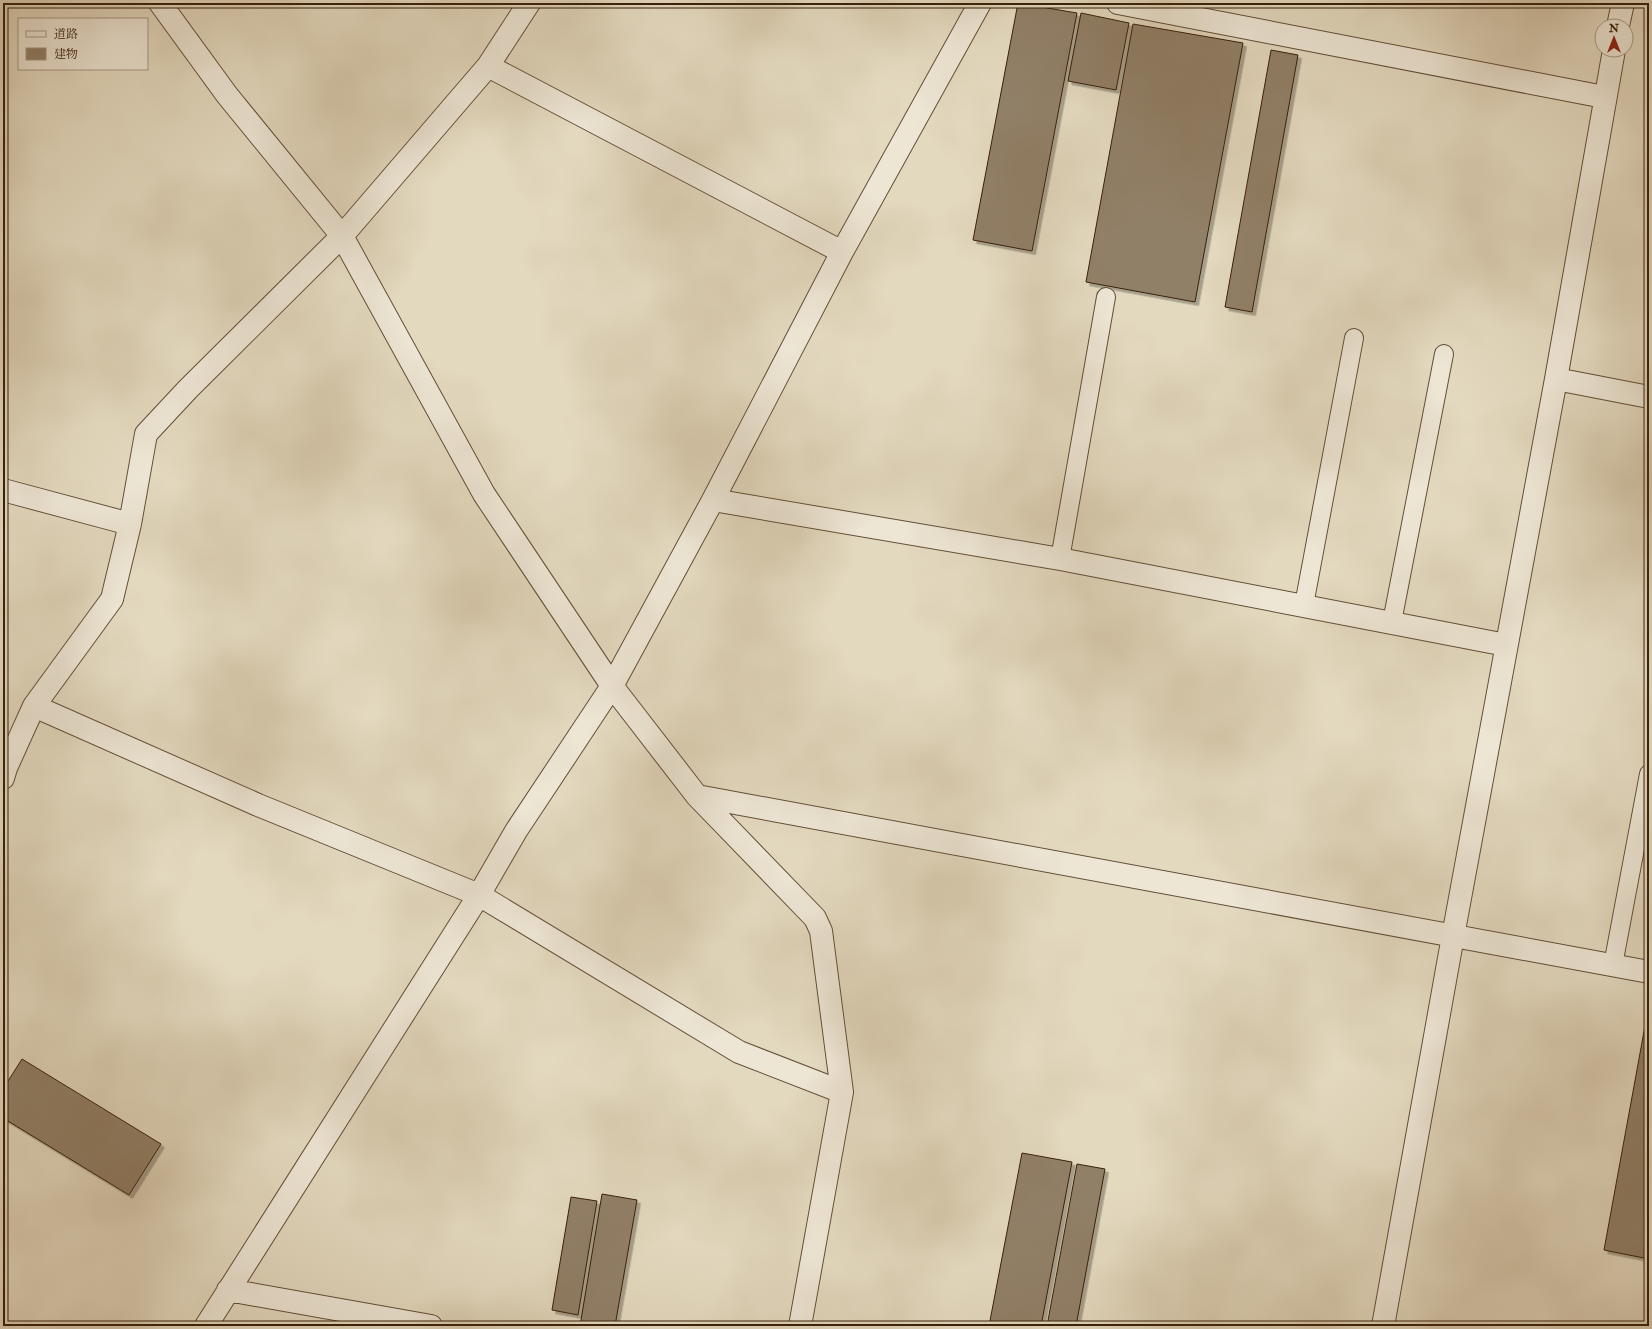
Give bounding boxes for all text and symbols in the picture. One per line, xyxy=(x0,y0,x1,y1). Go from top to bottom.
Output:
legend xyxy=(18,18,148,70)
north arrow xyxy=(1594,18,1634,58)
text: N xyxy=(1608,22,1620,35)
text: 道路 xyxy=(54,27,78,42)
text: 建物 xyxy=(54,47,78,62)

